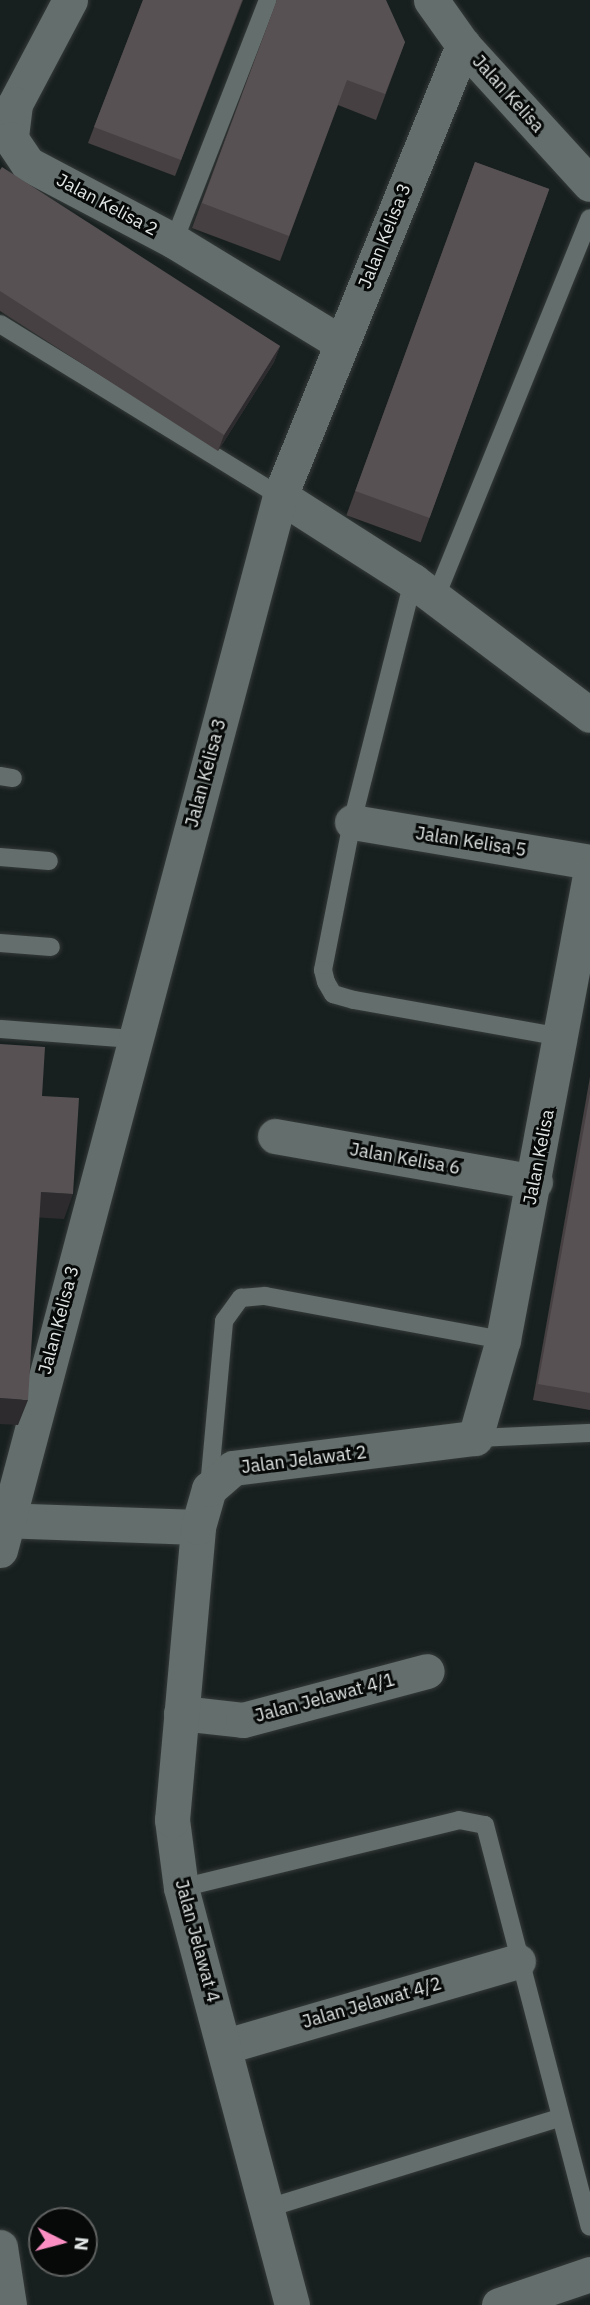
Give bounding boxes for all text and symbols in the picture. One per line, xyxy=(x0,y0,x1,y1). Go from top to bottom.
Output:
street label: Jalan Kelisa xyxy=(468,51,548,137)
street label: Jalan Kelisa 2 xyxy=(53,169,161,241)
street label: Jalan Kelisa 3 xyxy=(354,180,416,292)
street label: Jalan Kelisa 3 xyxy=(181,716,231,830)
street label: Jalan Kelisa 5 xyxy=(414,823,528,861)
street label: Jalan Kelisa xyxy=(519,1108,559,1206)
street label: Jalan Kelisa 6 xyxy=(348,1139,462,1179)
street label: Jalan Kelisa 3 xyxy=(34,1263,84,1377)
street label: Jalan Jelawat 2 xyxy=(240,1442,368,1478)
street label: Jalan Jelawat 4/1 xyxy=(253,1669,397,1727)
street label: Jalan Jelawat 4 xyxy=(170,1877,224,2005)
street label: Jalan Jelawat 4/2 xyxy=(300,1973,444,2033)
north arrow xyxy=(28,2207,98,2277)
text: N xyxy=(69,2236,95,2252)

